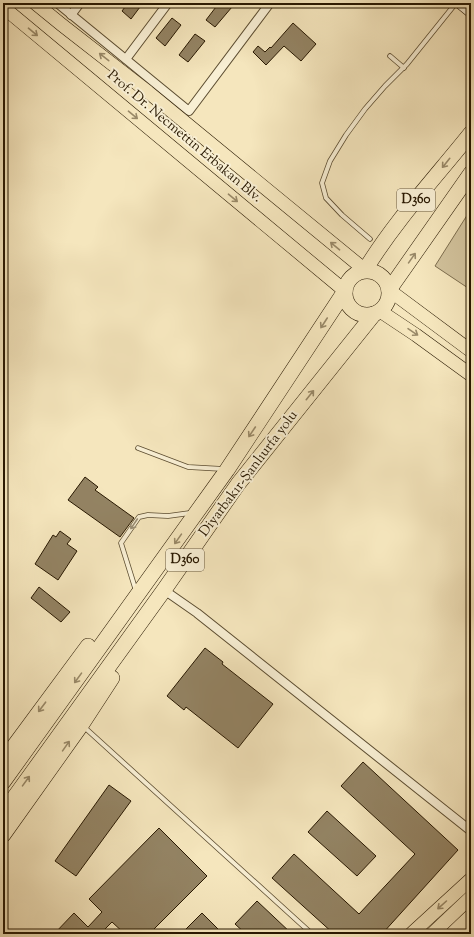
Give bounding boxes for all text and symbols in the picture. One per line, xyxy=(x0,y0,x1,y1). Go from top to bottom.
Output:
one-way arrow xyxy=(28,27,38,36)
one-way arrow xyxy=(98,53,109,62)
street label: Prof. Dr. Necmettin Erbakan Blv. xyxy=(102,66,266,208)
one-way arrow xyxy=(128,110,138,119)
one-way arrow xyxy=(442,158,451,169)
road number: D360 xyxy=(397,189,435,211)
one-way arrow xyxy=(228,193,238,202)
one-way arrow xyxy=(329,241,340,250)
one-way arrow xyxy=(408,253,416,264)
one-way arrow xyxy=(320,318,328,329)
one-way arrow xyxy=(407,328,418,336)
one-way arrow xyxy=(305,389,314,400)
street label: Diyarbakır-Şanlıurfa yolu xyxy=(195,407,303,541)
one-way arrow xyxy=(248,426,256,437)
one-way arrow xyxy=(130,518,138,529)
one-way arrow xyxy=(174,533,182,544)
road number: D360 xyxy=(166,549,204,571)
one-way arrow xyxy=(73,673,82,684)
one-way arrow xyxy=(38,701,47,712)
one-way arrow xyxy=(62,740,70,751)
one-way arrow xyxy=(22,776,30,787)
one-way arrow xyxy=(437,901,447,910)

